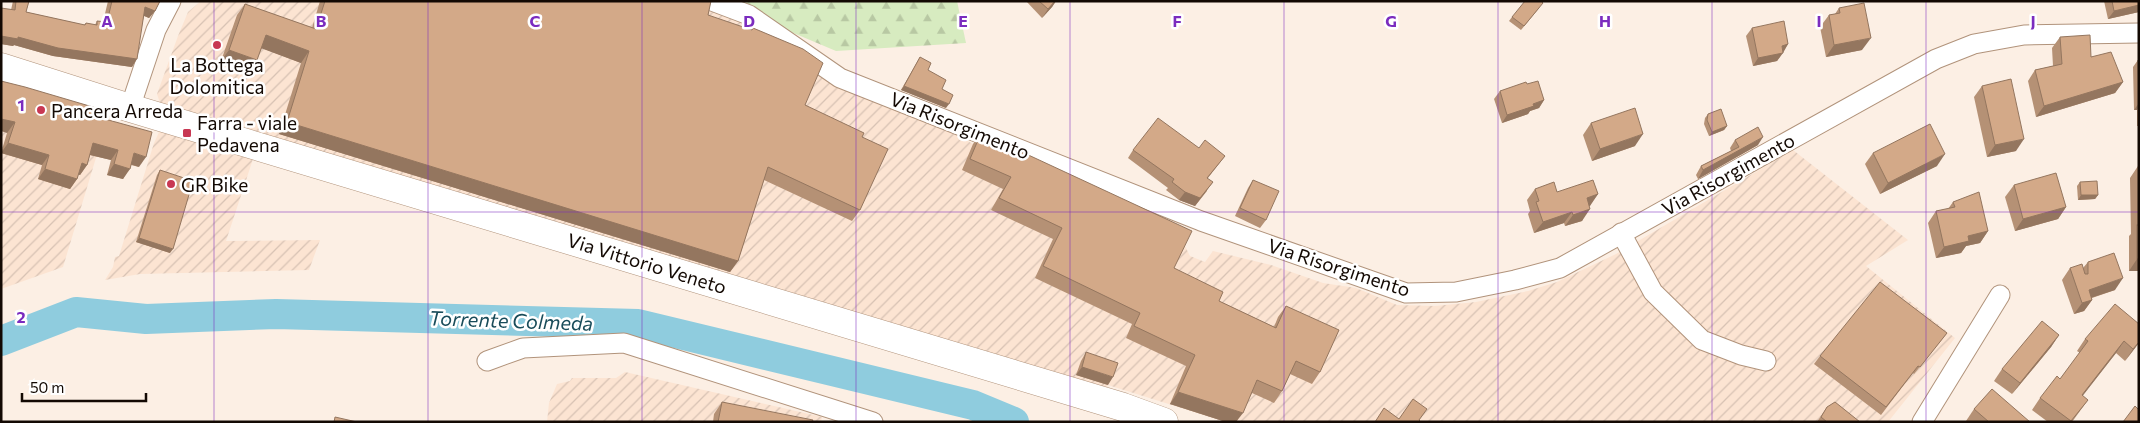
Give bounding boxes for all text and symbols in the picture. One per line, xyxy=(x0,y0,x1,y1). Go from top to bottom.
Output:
text: A xyxy=(101,11,113,30)
text: B xyxy=(316,11,327,30)
text: C xyxy=(530,11,541,30)
text: D xyxy=(743,11,755,30)
text: E xyxy=(958,11,968,30)
text: F xyxy=(1172,11,1182,30)
text: G xyxy=(1385,11,1397,30)
text: H xyxy=(1599,11,1611,30)
text: I xyxy=(1816,11,1822,30)
text: J xyxy=(2030,11,2036,30)
marker: La Bottega Dolomitica xyxy=(211,39,223,51)
place label: La Bottega Dolomitica xyxy=(170,53,265,98)
street label: Via Risorgimento xyxy=(887,87,1033,163)
text: 1 xyxy=(17,95,25,114)
place label: Pancera Arreda xyxy=(51,99,183,122)
marker: Pancera Arreda xyxy=(35,104,47,116)
place label: Farra - viale Pedavena xyxy=(197,111,297,156)
marker: Farra - viale Pedavena xyxy=(181,127,193,139)
street label: Via Risorgimento xyxy=(1658,128,1798,220)
place label: GR Bike xyxy=(181,173,248,196)
marker: GR Bike xyxy=(165,178,177,190)
street label: Via Vittorio Veneto xyxy=(565,228,729,298)
street label: Via Risorgimento xyxy=(1265,233,1413,301)
water label: Torrente Colmeda xyxy=(429,305,593,335)
text: 2 xyxy=(16,307,26,326)
scale bar xyxy=(22,370,146,402)
text: 50 m xyxy=(30,378,64,396)

